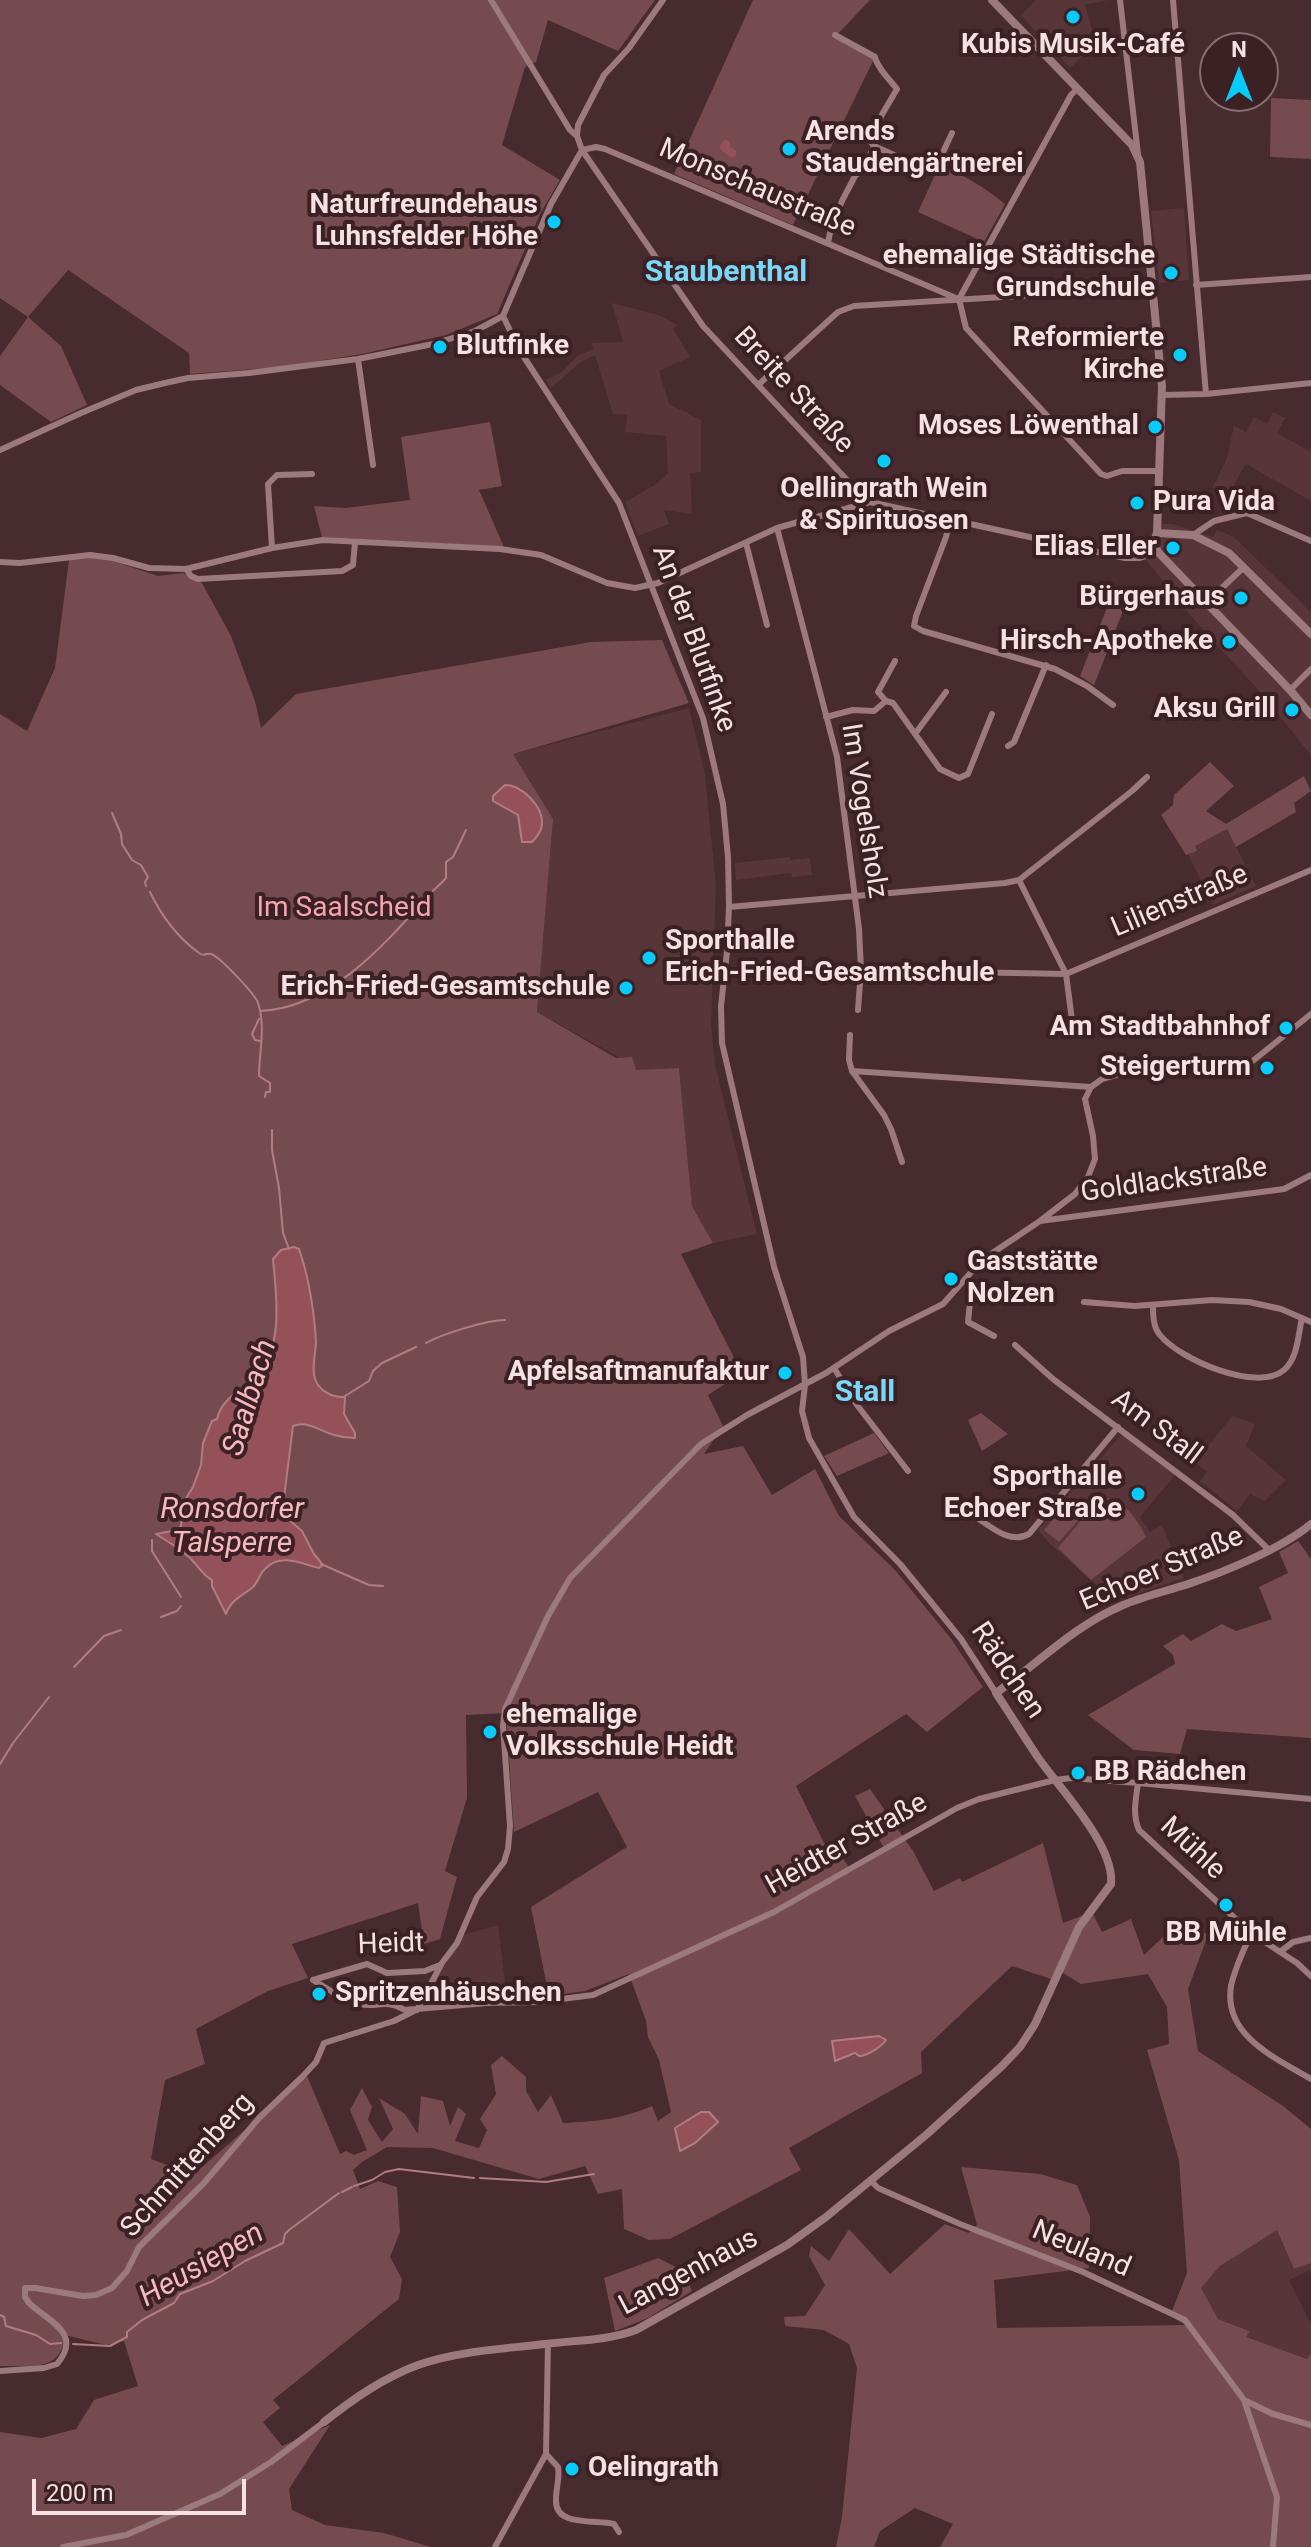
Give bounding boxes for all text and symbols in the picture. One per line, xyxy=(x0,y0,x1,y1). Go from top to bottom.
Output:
marker: Kubis Musik-Café xyxy=(1064,8,1082,26)
place label: Kubis Musik-Café xyxy=(961,29,1185,63)
north arrow xyxy=(1199,32,1279,112)
text: N xyxy=(1231,37,1247,62)
place label: Arends Staudengärtnerei xyxy=(805,116,1024,182)
street label: Monschaustraße xyxy=(654,132,860,246)
marker: Arends Staudengärtnerei xyxy=(780,140,798,158)
place label: Naturfreundehaus Luhnsfelder Höhe xyxy=(309,189,538,255)
marker: Naturfreundehaus Luhnsfelder Höhe xyxy=(545,213,563,231)
place label: ehemalige Städtische Grundschule xyxy=(883,240,1155,306)
district label: Staubenthal xyxy=(645,255,807,291)
marker: ehemalige Städtische Grundschule xyxy=(1162,264,1180,282)
street label: Breite Straße xyxy=(726,321,860,461)
place label: Reformierte Kirche xyxy=(1013,322,1164,388)
place label: Blutfinke xyxy=(456,330,569,364)
marker: Blutfinke xyxy=(431,338,449,356)
marker: Reformierte Kirche xyxy=(1171,346,1189,364)
place label: Moses Löwenthal xyxy=(918,410,1139,444)
marker: Moses Löwenthal xyxy=(1146,418,1164,436)
marker: Oellingrath Wein & Spirituosen xyxy=(875,452,893,470)
place label: Oellingrath Wein & Spirituosen xyxy=(780,473,988,539)
place label: Pura Vida xyxy=(1153,486,1275,520)
marker: Pura Vida xyxy=(1128,494,1146,512)
place label: Elias Eller xyxy=(1034,531,1157,565)
marker: Elias Eller xyxy=(1164,539,1182,557)
street label: An der Blutfinke xyxy=(644,541,742,737)
place label: Bürgerhaus xyxy=(1079,581,1225,615)
marker: Bürgerhaus xyxy=(1232,589,1250,607)
place label: Hirsch-Apotheke xyxy=(1000,625,1213,659)
marker: Hirsch-Apotheke xyxy=(1220,633,1238,651)
place label: Aksu Grill xyxy=(1154,693,1276,727)
marker: Aksu Grill xyxy=(1283,701,1301,719)
street label: Im Vogelsholz xyxy=(833,721,893,901)
street label: Lilienstraße xyxy=(1107,858,1253,946)
park label: Im Saalscheid xyxy=(257,892,431,926)
place label: Sporthalle Erich-Fried-Gesamtschule xyxy=(665,925,994,991)
marker: Sporthalle Erich-Fried-Gesamtschule xyxy=(640,949,658,967)
place label: Erich-Fried-Gesamtschule xyxy=(281,971,610,1005)
marker: Erich-Fried-Gesamtschule xyxy=(617,979,635,997)
place label: Am Stadtbahnhof xyxy=(1050,1011,1270,1045)
marker: Am Stadtbahnhof xyxy=(1277,1019,1295,1037)
place label: Steigerturm xyxy=(1100,1051,1251,1085)
marker: Steigerturm xyxy=(1258,1059,1276,1077)
street label: Goldlackstraße xyxy=(1079,1151,1269,1211)
place label: Gaststätte Nolzen xyxy=(967,1246,1098,1312)
marker: Gaststätte Nolzen xyxy=(942,1270,960,1288)
water label: Saalbach xyxy=(216,1336,286,1460)
place label: Apfelsaftmanufaktur xyxy=(508,1356,769,1390)
marker: Apfelsaftmanufaktur xyxy=(776,1364,794,1382)
district label: Stall xyxy=(835,1375,895,1411)
street label: Am Stall xyxy=(1104,1383,1208,1473)
place label: Sporthalle Echoer Straße xyxy=(944,1461,1122,1527)
marker: Sporthalle Echoer Straße xyxy=(1129,1485,1147,1503)
water label: Ronsdorfer Talsperre xyxy=(160,1492,304,1562)
street label: Echoer Straße xyxy=(1075,1520,1249,1620)
street label: Rädchen xyxy=(963,1617,1051,1725)
place label: ehemalige Volksschule Heidt xyxy=(506,1699,734,1765)
marker: ehemalige Volksschule Heidt xyxy=(481,1723,499,1741)
place label: BB Rädchen xyxy=(1094,1756,1246,1790)
marker: BB Rädchen xyxy=(1069,1764,1087,1782)
street label: Heidter Straße xyxy=(760,1787,934,1903)
street label: Mühle xyxy=(1152,1810,1232,1888)
marker: BB Mühle xyxy=(1217,1896,1235,1914)
place label: BB Mühle xyxy=(1165,1917,1287,1951)
street label: Heidt xyxy=(357,1927,425,1963)
place label: Spritzenhäuschen xyxy=(335,1977,562,2011)
marker: Spritzenhäuschen xyxy=(310,1985,328,2003)
street label: Schmittenberg xyxy=(115,2087,261,2245)
street label: Neuland xyxy=(1027,2214,1135,2286)
water label: Heusiepen xyxy=(133,2216,271,2316)
street label: Langenhaus xyxy=(614,2222,764,2324)
place label: Oelingrath xyxy=(588,2452,719,2486)
marker: Oelingrath xyxy=(563,2460,581,2478)
scale bar xyxy=(36,2463,250,2513)
text: 200 m xyxy=(46,2479,113,2507)

